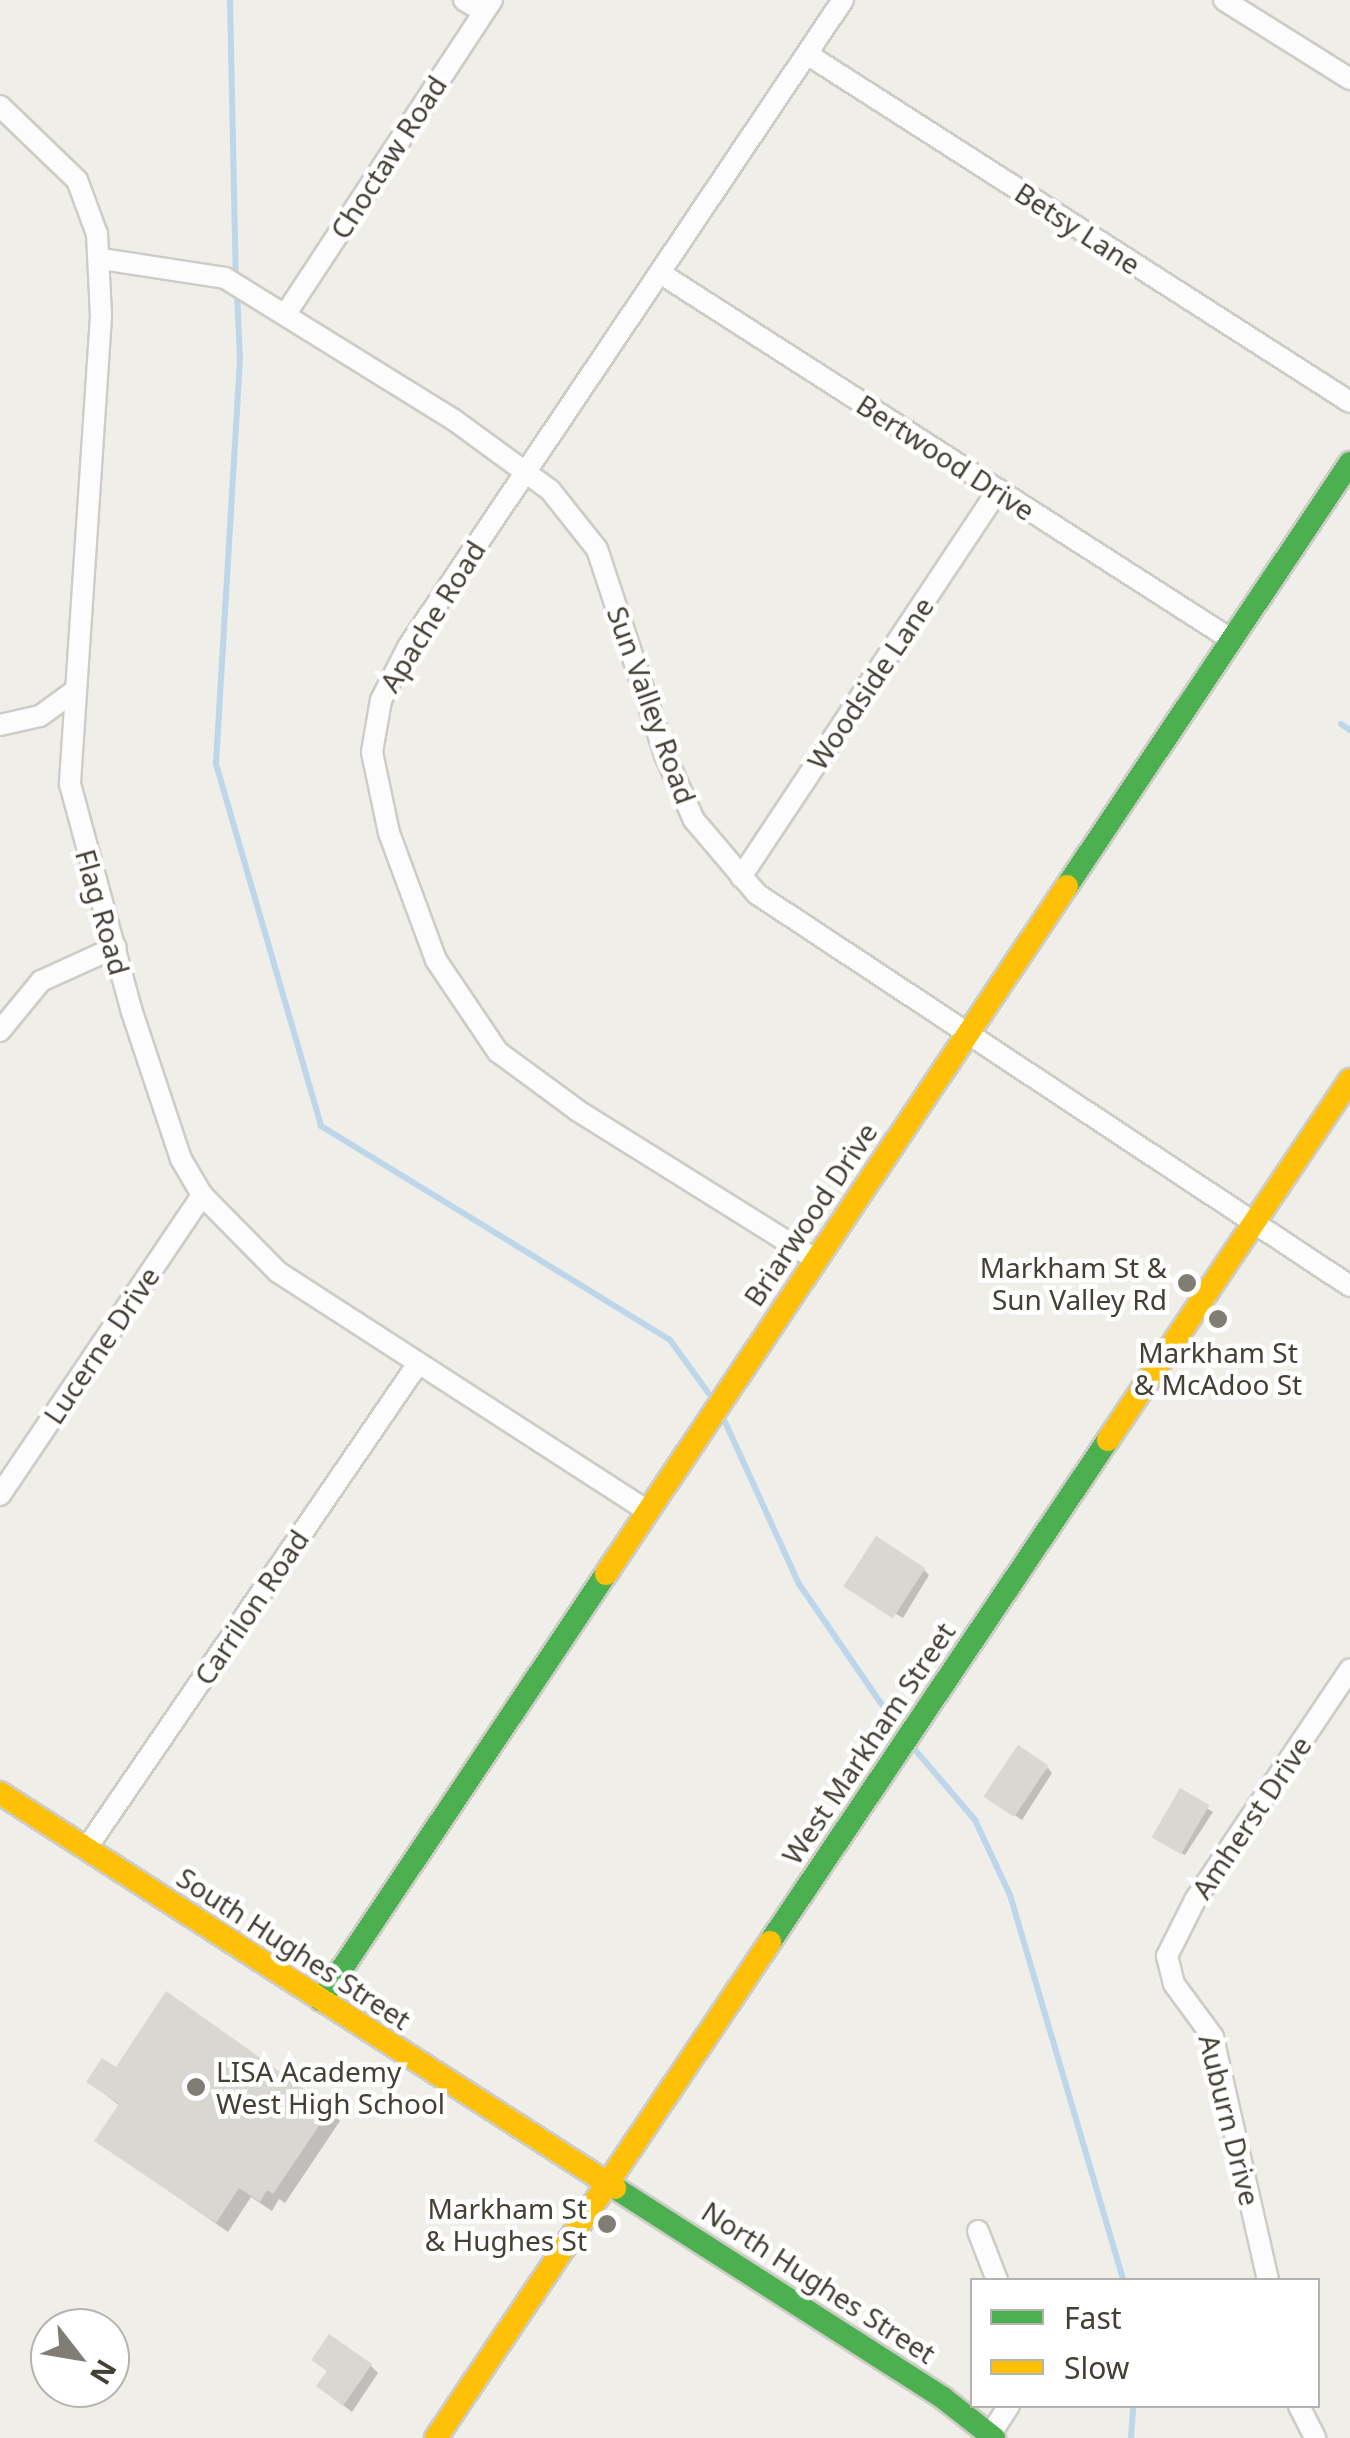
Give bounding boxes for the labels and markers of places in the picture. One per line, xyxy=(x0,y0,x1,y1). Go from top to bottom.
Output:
place label: Markham St & Sun Valley Rd xyxy=(980,1250,1167,1316)
marker: Markham St & Sun Valley Rd xyxy=(1176,1272,1198,1294)
marker: Markham St & McAdoo St xyxy=(1207,1308,1229,1330)
place label: Markham St & McAdoo St xyxy=(1134,1335,1302,1401)
place label: LISA Academy West High School xyxy=(216,2054,445,2120)
marker: LISA Academy West High School xyxy=(185,2076,207,2098)
place label: Markham St & Hughes St xyxy=(425,2191,587,2257)
marker: Markham St & Hughes St xyxy=(596,2213,618,2235)

